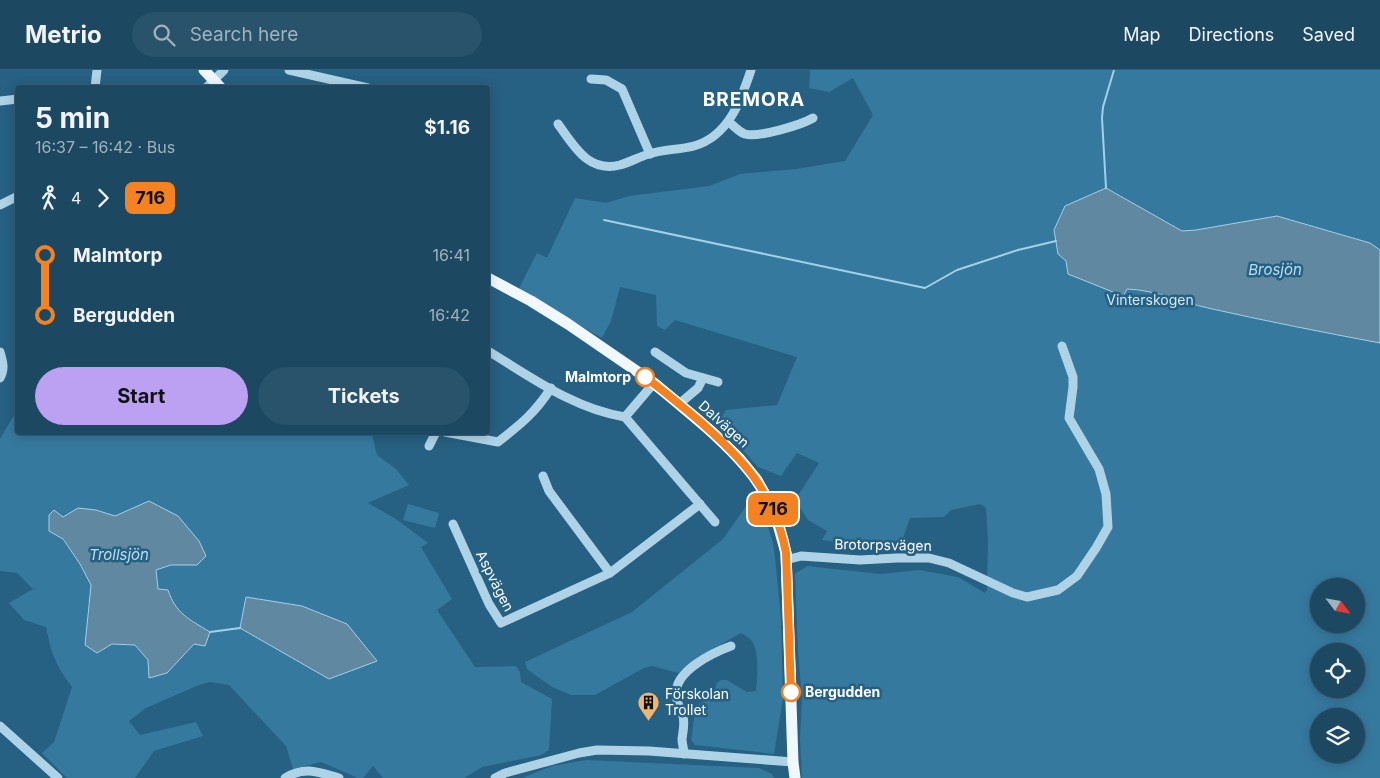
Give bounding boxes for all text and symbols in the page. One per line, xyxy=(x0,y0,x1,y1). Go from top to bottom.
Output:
search box xyxy=(132,12,482,57)
text: Metrio xyxy=(25,20,102,49)
icon: search xyxy=(150,21,178,49)
text: Search here xyxy=(190,23,298,46)
text: Map xyxy=(1123,24,1161,45)
text: Directions xyxy=(1189,24,1274,45)
text: Saved xyxy=(1302,24,1355,45)
district label: BREMORA xyxy=(703,88,805,111)
text: 5 min xyxy=(35,101,110,135)
text: $1.16 xyxy=(424,116,470,139)
text: 16:37 – 16:42 · Bus xyxy=(35,137,175,157)
icon: walk xyxy=(35,184,63,212)
icon: forward xyxy=(89,184,117,212)
text: 716 xyxy=(135,187,165,208)
text: 4 xyxy=(71,188,81,208)
text: Malmtorp xyxy=(73,244,163,267)
text: 16:41 xyxy=(432,245,470,265)
water label: Brosjön xyxy=(1248,260,1302,279)
park label: Vinterskogen xyxy=(1106,291,1194,308)
text: Bergudden xyxy=(73,304,175,327)
text: 16:42 xyxy=(429,305,470,325)
button: Start xyxy=(35,367,248,425)
button: Tickets xyxy=(258,367,470,425)
marker: Malmtorp xyxy=(635,367,655,387)
place label: Malmtorp xyxy=(565,368,631,385)
street label: Dalvägen xyxy=(696,397,753,451)
line badge: 716 xyxy=(744,493,802,525)
text: 716 xyxy=(758,498,788,519)
street label: Brotorpsvägen xyxy=(834,535,932,554)
water label: Trollsjön xyxy=(89,545,149,564)
street label: Aspvägen xyxy=(473,547,518,614)
north arrow xyxy=(1310,578,1365,632)
map controls xyxy=(1310,578,1365,763)
button: locate xyxy=(1310,643,1365,698)
marker: Bergudden xyxy=(781,682,801,702)
place label: Bergudden xyxy=(805,683,880,700)
place label: Förskolan Trollet xyxy=(665,685,729,718)
building icon: Förskolan Trollet xyxy=(637,690,661,721)
button: layers xyxy=(1310,708,1365,763)

